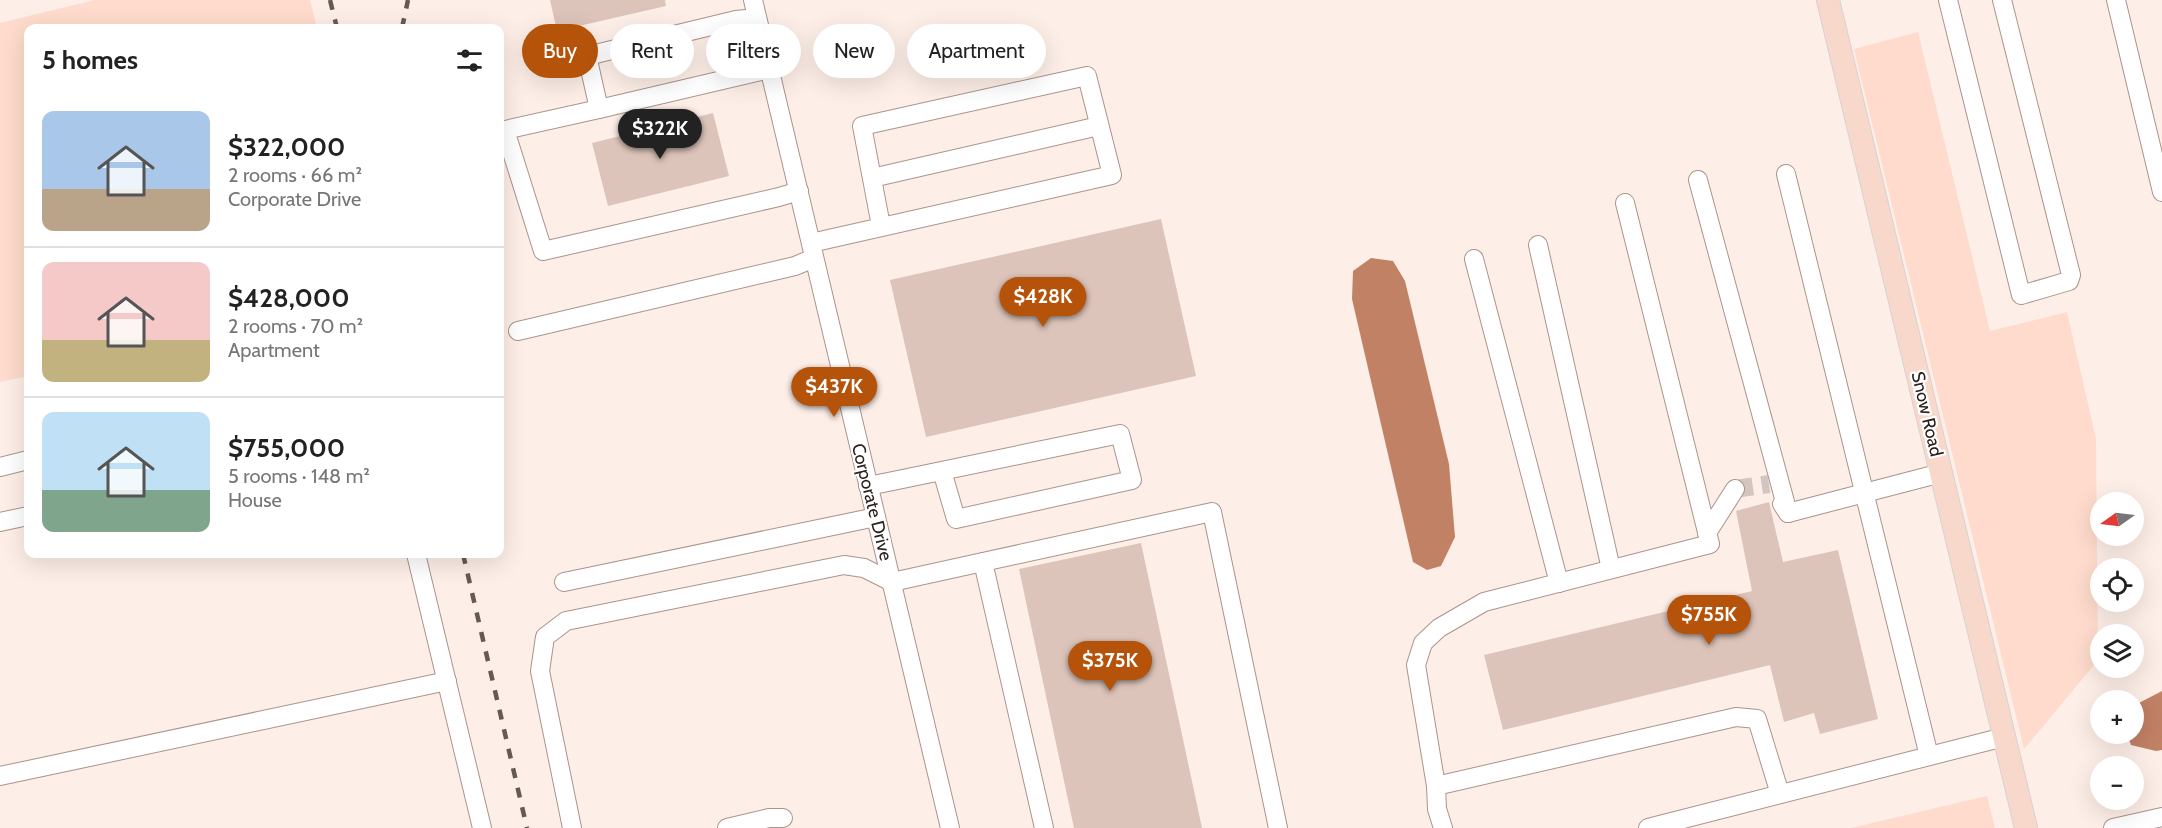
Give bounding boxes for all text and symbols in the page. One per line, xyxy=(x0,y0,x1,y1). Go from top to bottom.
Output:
chip: Buy xyxy=(522,24,598,78)
chip: Rent xyxy=(610,24,694,78)
chip: Filters xyxy=(706,24,801,78)
chip: New xyxy=(813,24,895,78)
chip: Apartment xyxy=(907,24,1046,78)
text: 5 homes xyxy=(42,44,138,76)
icon: filters xyxy=(453,44,486,77)
pin: $322K xyxy=(618,109,702,160)
text: $322K xyxy=(632,116,688,140)
text: $322,000 xyxy=(228,131,345,163)
icon: home xyxy=(90,135,162,207)
text: 2 rooms · 66 m² xyxy=(228,163,362,187)
text: Corporate Drive xyxy=(228,187,361,211)
pin: $428K xyxy=(1001,277,1085,328)
text: $428,000 xyxy=(228,282,350,314)
text: $428K xyxy=(1013,284,1073,308)
icon: home xyxy=(90,286,162,358)
text: 2 rooms · 70 m² xyxy=(228,314,363,338)
text: Apartment xyxy=(228,338,320,362)
pin: $437K xyxy=(792,367,876,418)
street label: Snow Road xyxy=(1907,369,1947,459)
text: $437K xyxy=(805,374,863,398)
text: $755,000 xyxy=(228,432,345,464)
icon: home xyxy=(90,436,162,508)
street label: Corporate Drive xyxy=(847,441,897,563)
text: 5 rooms · 148 m² xyxy=(228,464,370,488)
text: House xyxy=(228,488,282,512)
north arrow xyxy=(2090,492,2144,546)
map controls xyxy=(2090,492,2144,810)
button: locate xyxy=(2090,558,2144,612)
pin: $755K xyxy=(1667,595,1751,646)
text: $755K xyxy=(1681,602,1737,626)
button: layers xyxy=(2090,624,2144,678)
pin: $375K xyxy=(1068,641,1152,692)
text: $375K xyxy=(1082,648,1138,672)
button: + xyxy=(2090,690,2144,744)
button: − xyxy=(2090,756,2144,810)

